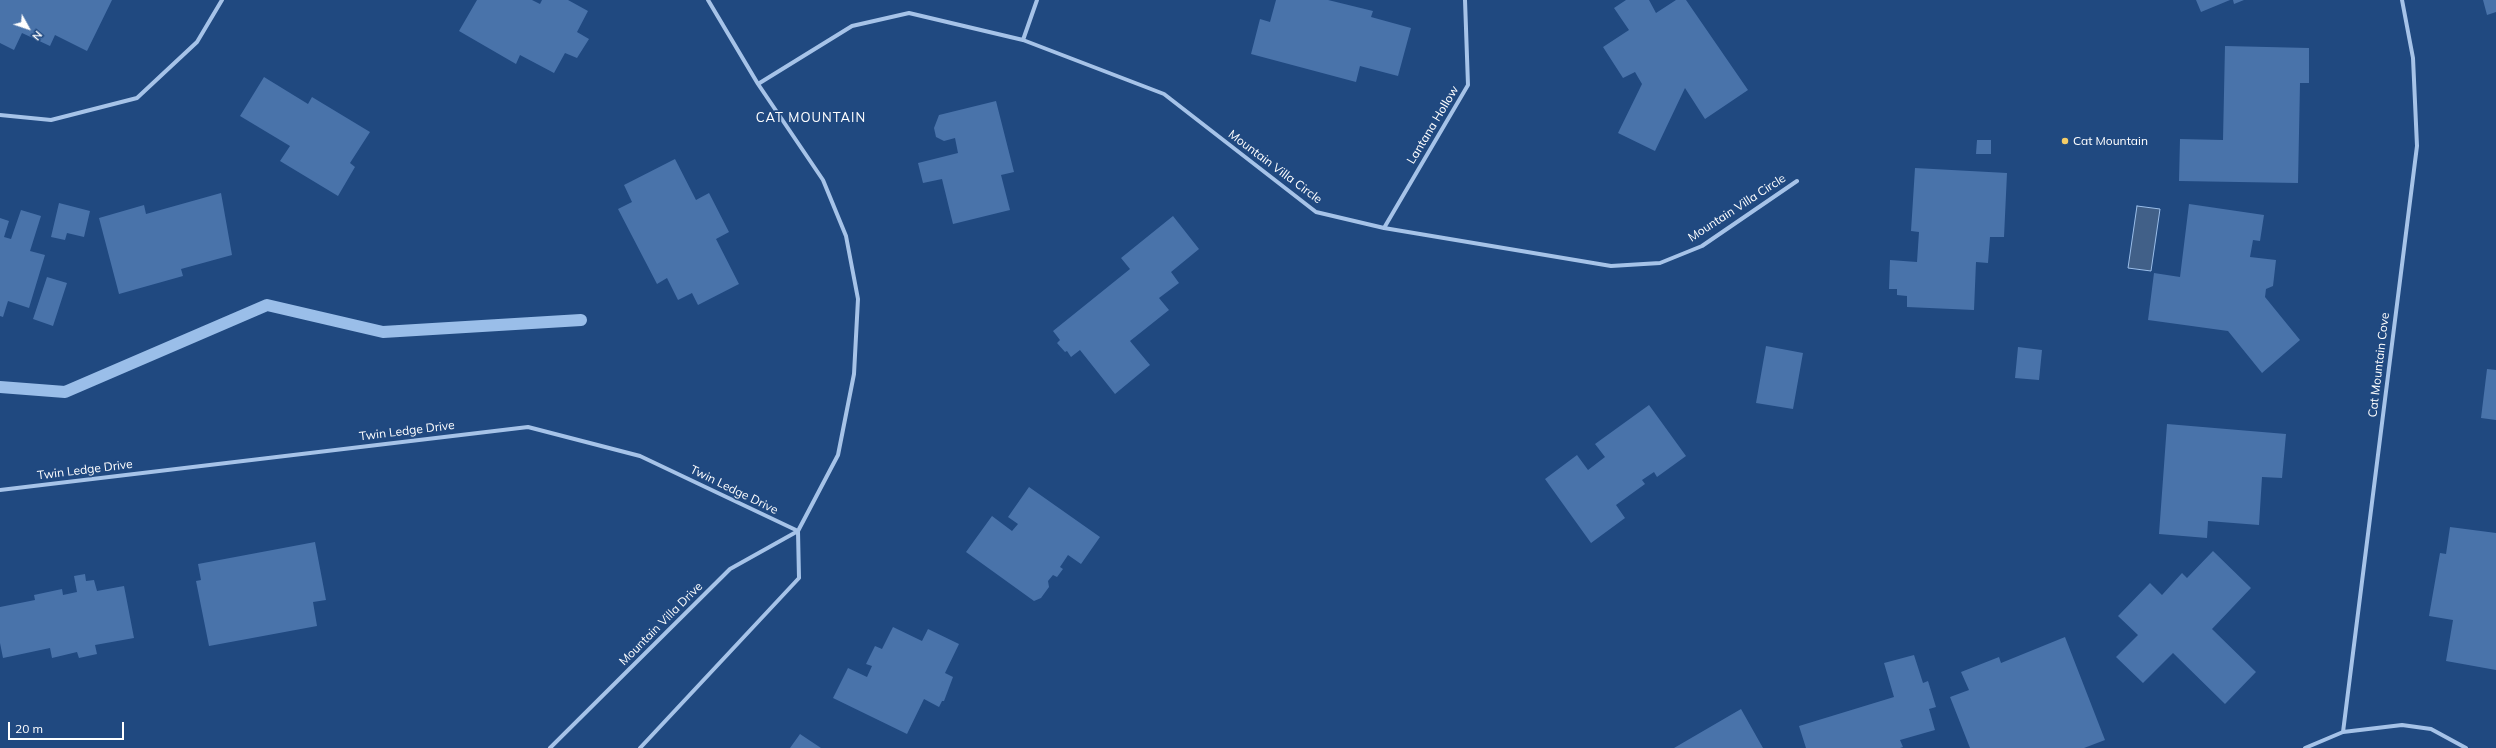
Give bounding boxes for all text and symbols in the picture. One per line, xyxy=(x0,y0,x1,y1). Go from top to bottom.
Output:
north arrow xyxy=(8,8,48,48)
text: N xyxy=(29,28,45,43)
street label: Lantana Hollow xyxy=(1404,83,1462,167)
district label: CAT MOUNTAIN xyxy=(756,110,866,126)
street label: Mountain Villa Circle xyxy=(1225,127,1325,207)
place label: Cat Mountain xyxy=(2073,134,2148,148)
marker: Cat Mountain xyxy=(2060,136,2070,146)
street label: Mountain Villa Circle xyxy=(1685,171,1789,245)
street label: Cat Mountain Cove xyxy=(2365,312,2393,418)
street label: Twin Ledge Drive xyxy=(358,418,456,444)
street label: Twin Ledge Drive xyxy=(36,457,134,483)
street label: Twin Ledge Drive xyxy=(688,462,780,518)
street label: Mountain Villa Drive xyxy=(616,579,706,669)
scale bar xyxy=(10,714,126,740)
text: 20 m xyxy=(15,721,43,736)

